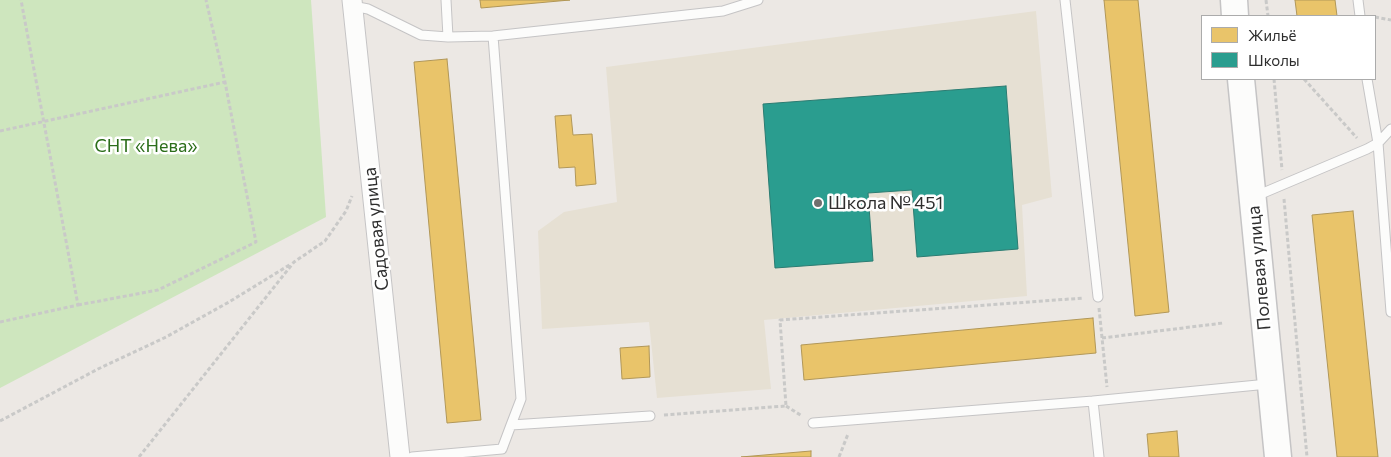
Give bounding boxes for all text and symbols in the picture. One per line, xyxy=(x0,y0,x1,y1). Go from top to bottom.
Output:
legend xyxy=(1201,15,1376,80)
text: Жильё xyxy=(1248,26,1296,44)
text: Школы xyxy=(1248,51,1300,69)
park label: СНТ «Нева» xyxy=(94,135,198,157)
street label: Садовая улица xyxy=(359,166,393,292)
place label: Школа № 451 xyxy=(828,192,943,214)
marker: Школа № 451 xyxy=(812,197,824,209)
street label: Полевая улица xyxy=(1243,205,1275,331)

